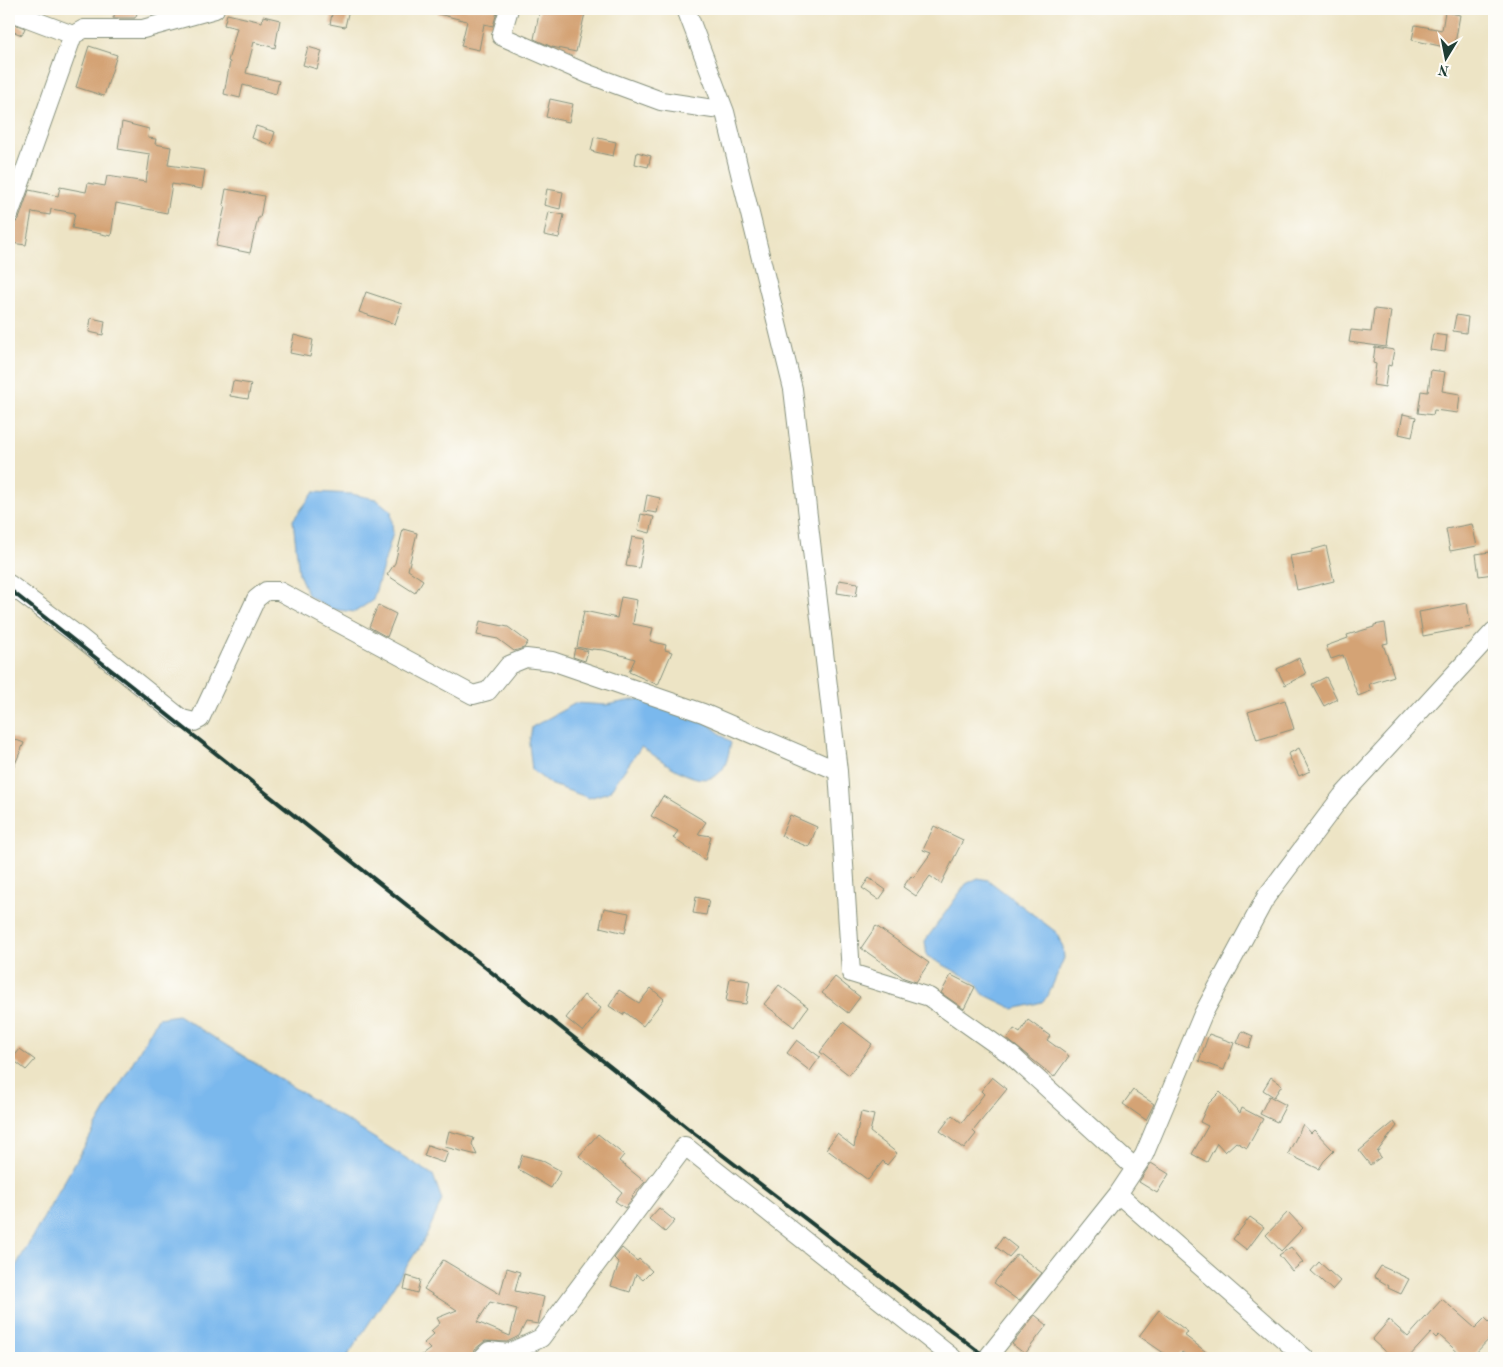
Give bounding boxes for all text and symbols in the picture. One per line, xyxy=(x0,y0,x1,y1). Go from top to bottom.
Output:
north arrow xyxy=(1420,32,1470,82)
text: N xyxy=(1437,62,1450,78)

